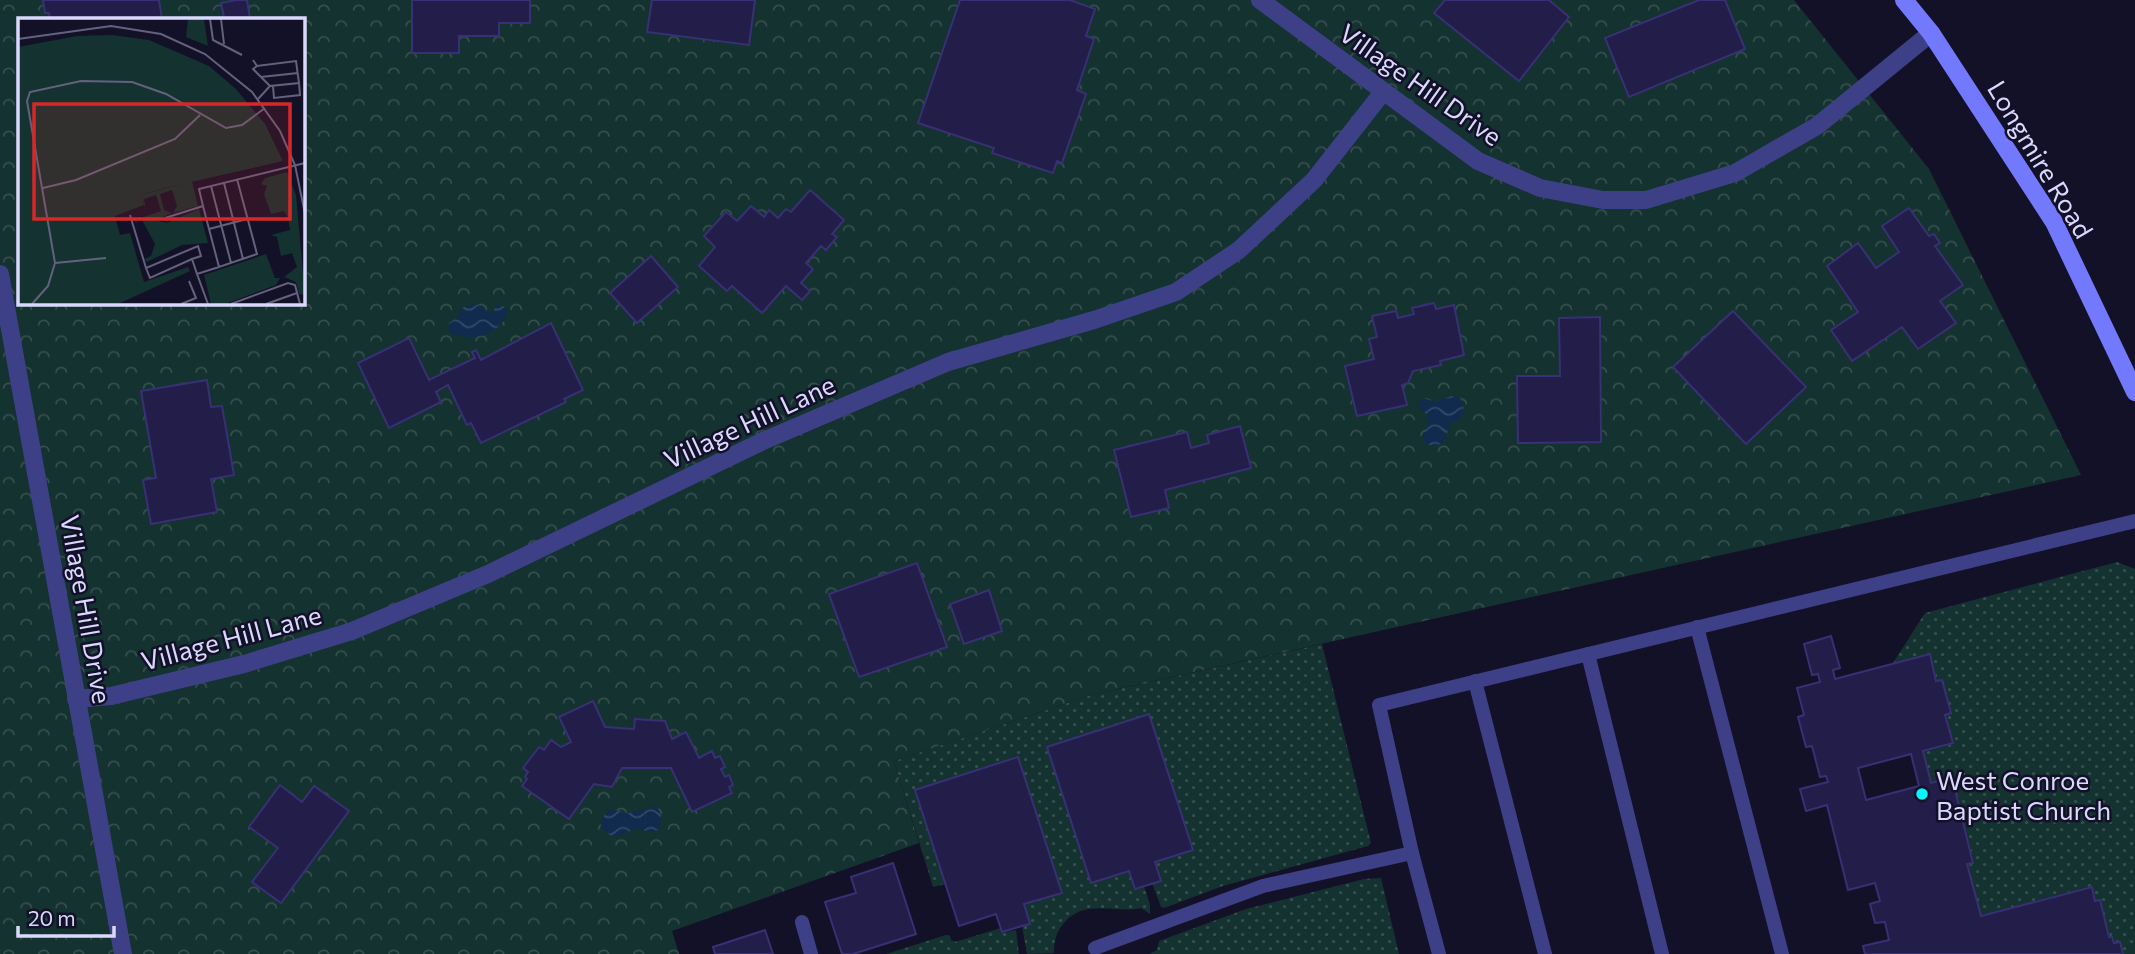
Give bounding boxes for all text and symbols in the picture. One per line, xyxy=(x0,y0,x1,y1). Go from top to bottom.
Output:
street label: Village Hill Drive xyxy=(1334,17,1508,151)
inset map xyxy=(18,18,304,304)
street label: Longmire Road xyxy=(1982,75,2100,243)
street label: Village Hill Lane xyxy=(658,368,840,474)
street label: Village Hill Drive xyxy=(55,512,119,706)
street label: Village Hill Lane xyxy=(137,598,325,676)
place label: West Conroe Baptist Church xyxy=(1936,764,2111,825)
marker: West Conroe Baptist Church xyxy=(1914,786,1930,802)
scale bar xyxy=(18,894,114,938)
text: 20 m xyxy=(28,905,76,930)

